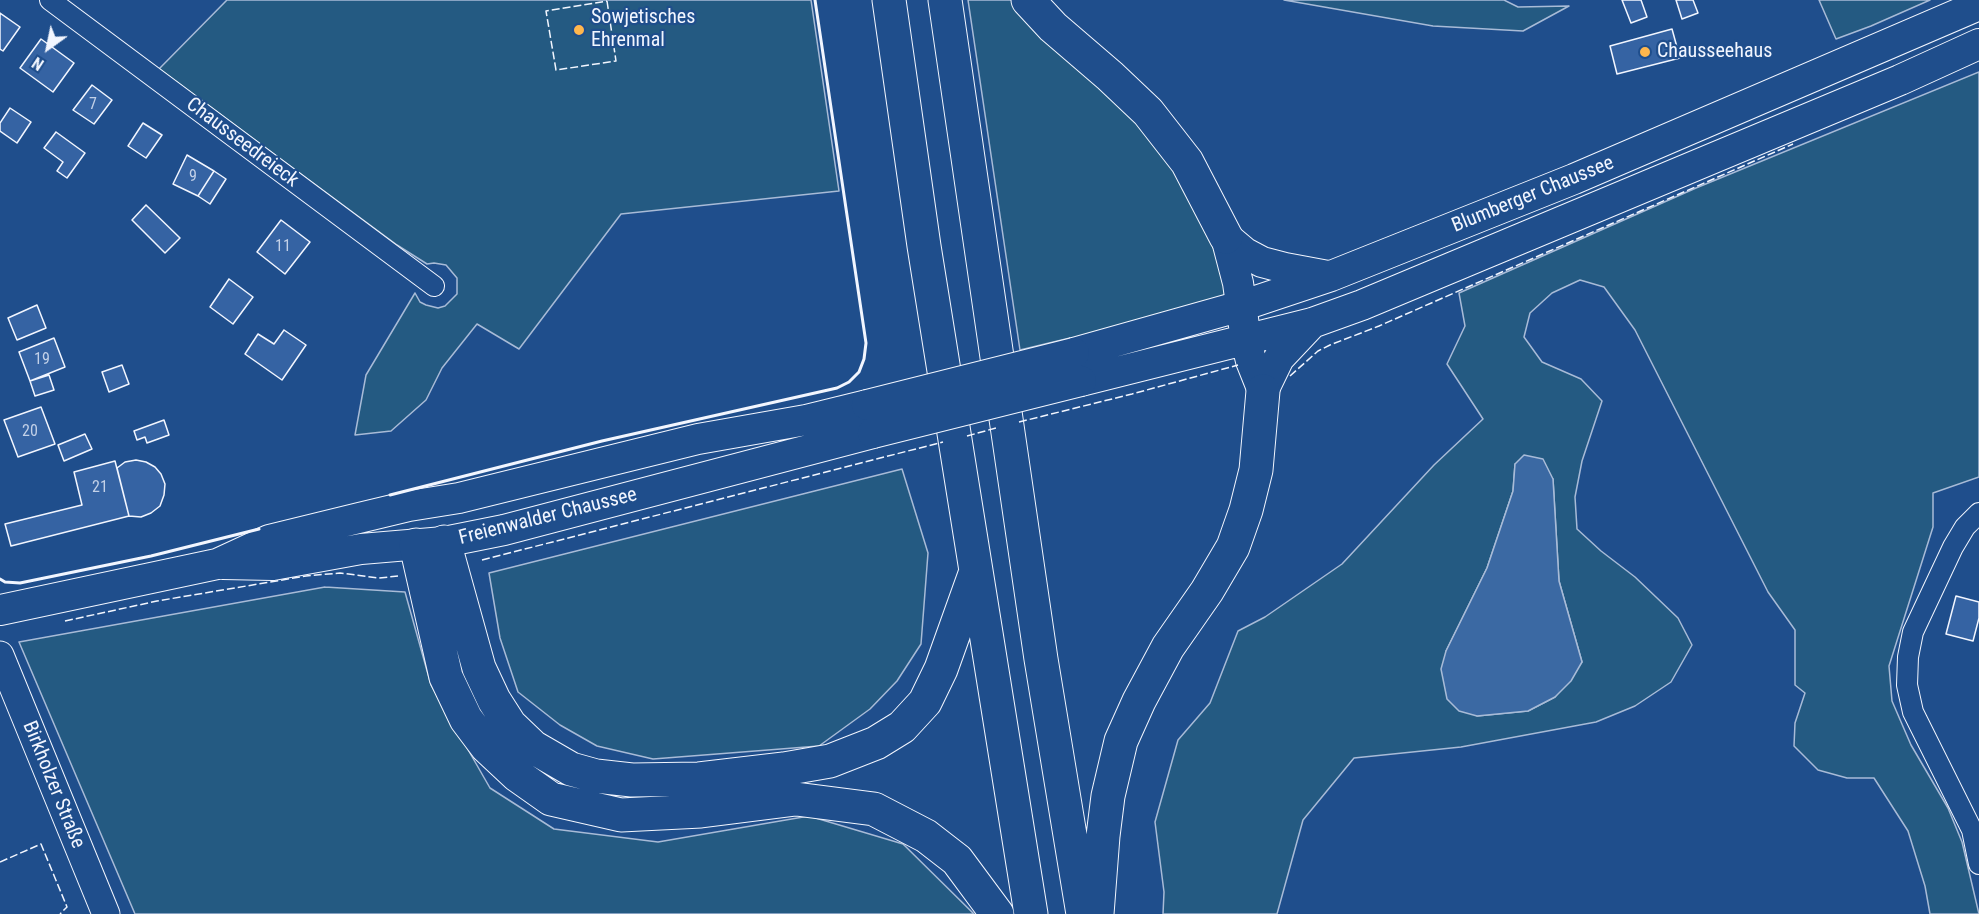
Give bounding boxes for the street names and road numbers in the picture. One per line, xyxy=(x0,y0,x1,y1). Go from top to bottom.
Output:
street label: Chausseedreieck xyxy=(181,93,303,193)
street label: Blumberger Chaussee xyxy=(1449,152,1617,238)
street label: Freienwalder Chaussee xyxy=(456,483,640,551)
street label: Birkholzer Straße xyxy=(17,718,89,852)

